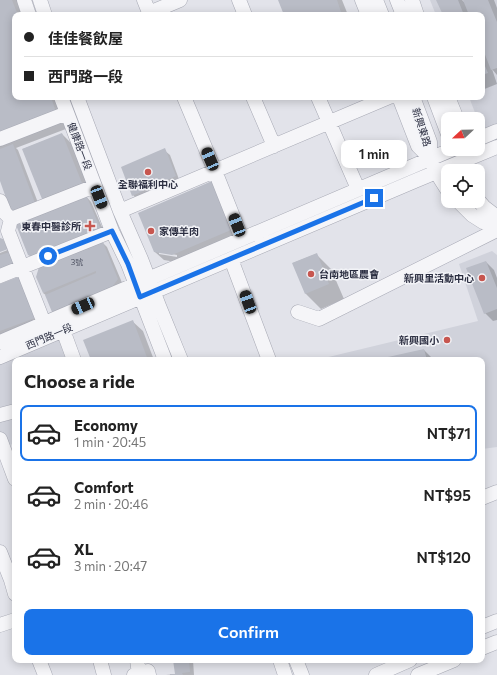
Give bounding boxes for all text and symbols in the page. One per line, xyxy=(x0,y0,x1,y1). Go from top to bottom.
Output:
text: 佳佳餐飲屋 xyxy=(48,29,123,47)
text: 西門路一段 xyxy=(48,67,123,85)
street label: 新興東路 xyxy=(410,106,434,148)
north arrow xyxy=(441,112,485,156)
map controls xyxy=(441,112,485,208)
street label: 健康路一段 xyxy=(65,121,95,171)
callout: 1 min xyxy=(341,140,407,168)
car xyxy=(200,146,220,172)
text: 1 min xyxy=(359,146,389,162)
button: locate xyxy=(441,164,485,208)
marker: 全聯福利中心 xyxy=(143,167,153,177)
place label: 全聯福利中心 xyxy=(118,178,178,190)
car xyxy=(89,184,109,210)
route end xyxy=(365,189,383,207)
car xyxy=(227,212,247,238)
place label: 東春中醫診所 xyxy=(21,220,81,232)
marker: 東春中醫診所 xyxy=(84,220,96,232)
place label: 家傳羊肉 xyxy=(159,225,199,237)
marker: 家傳羊肉 xyxy=(146,226,156,236)
route start xyxy=(39,247,57,265)
house number: 3號 xyxy=(71,257,83,267)
place label: 台南地區農會 xyxy=(319,268,380,280)
marker: 台南地區農會 xyxy=(306,269,316,279)
place label: 新興里活動中心 xyxy=(404,272,474,284)
marker: 新興里活動中心 xyxy=(477,273,487,283)
car xyxy=(238,289,258,315)
car xyxy=(70,296,96,316)
street label: 西門路一段 xyxy=(24,321,74,351)
place label: 新興國小 xyxy=(399,334,440,346)
marker: 新興國小 xyxy=(442,335,452,345)
text: Choose a ride xyxy=(24,370,135,392)
icon: car xyxy=(26,415,62,451)
text: Economy xyxy=(74,416,138,434)
text: NT$71 xyxy=(427,424,471,442)
text: 1 min · 20:45 xyxy=(74,434,146,450)
icon: car xyxy=(26,477,62,513)
text: Comfort xyxy=(74,478,134,496)
text: NT$95 xyxy=(424,486,471,504)
text: 2 min · 20:46 xyxy=(74,496,148,512)
icon: car xyxy=(26,539,62,575)
text: XL xyxy=(74,540,93,558)
text: NT$120 xyxy=(417,548,471,566)
text: 3 min · 20:47 xyxy=(74,558,147,574)
button: Confirm xyxy=(24,609,473,655)

